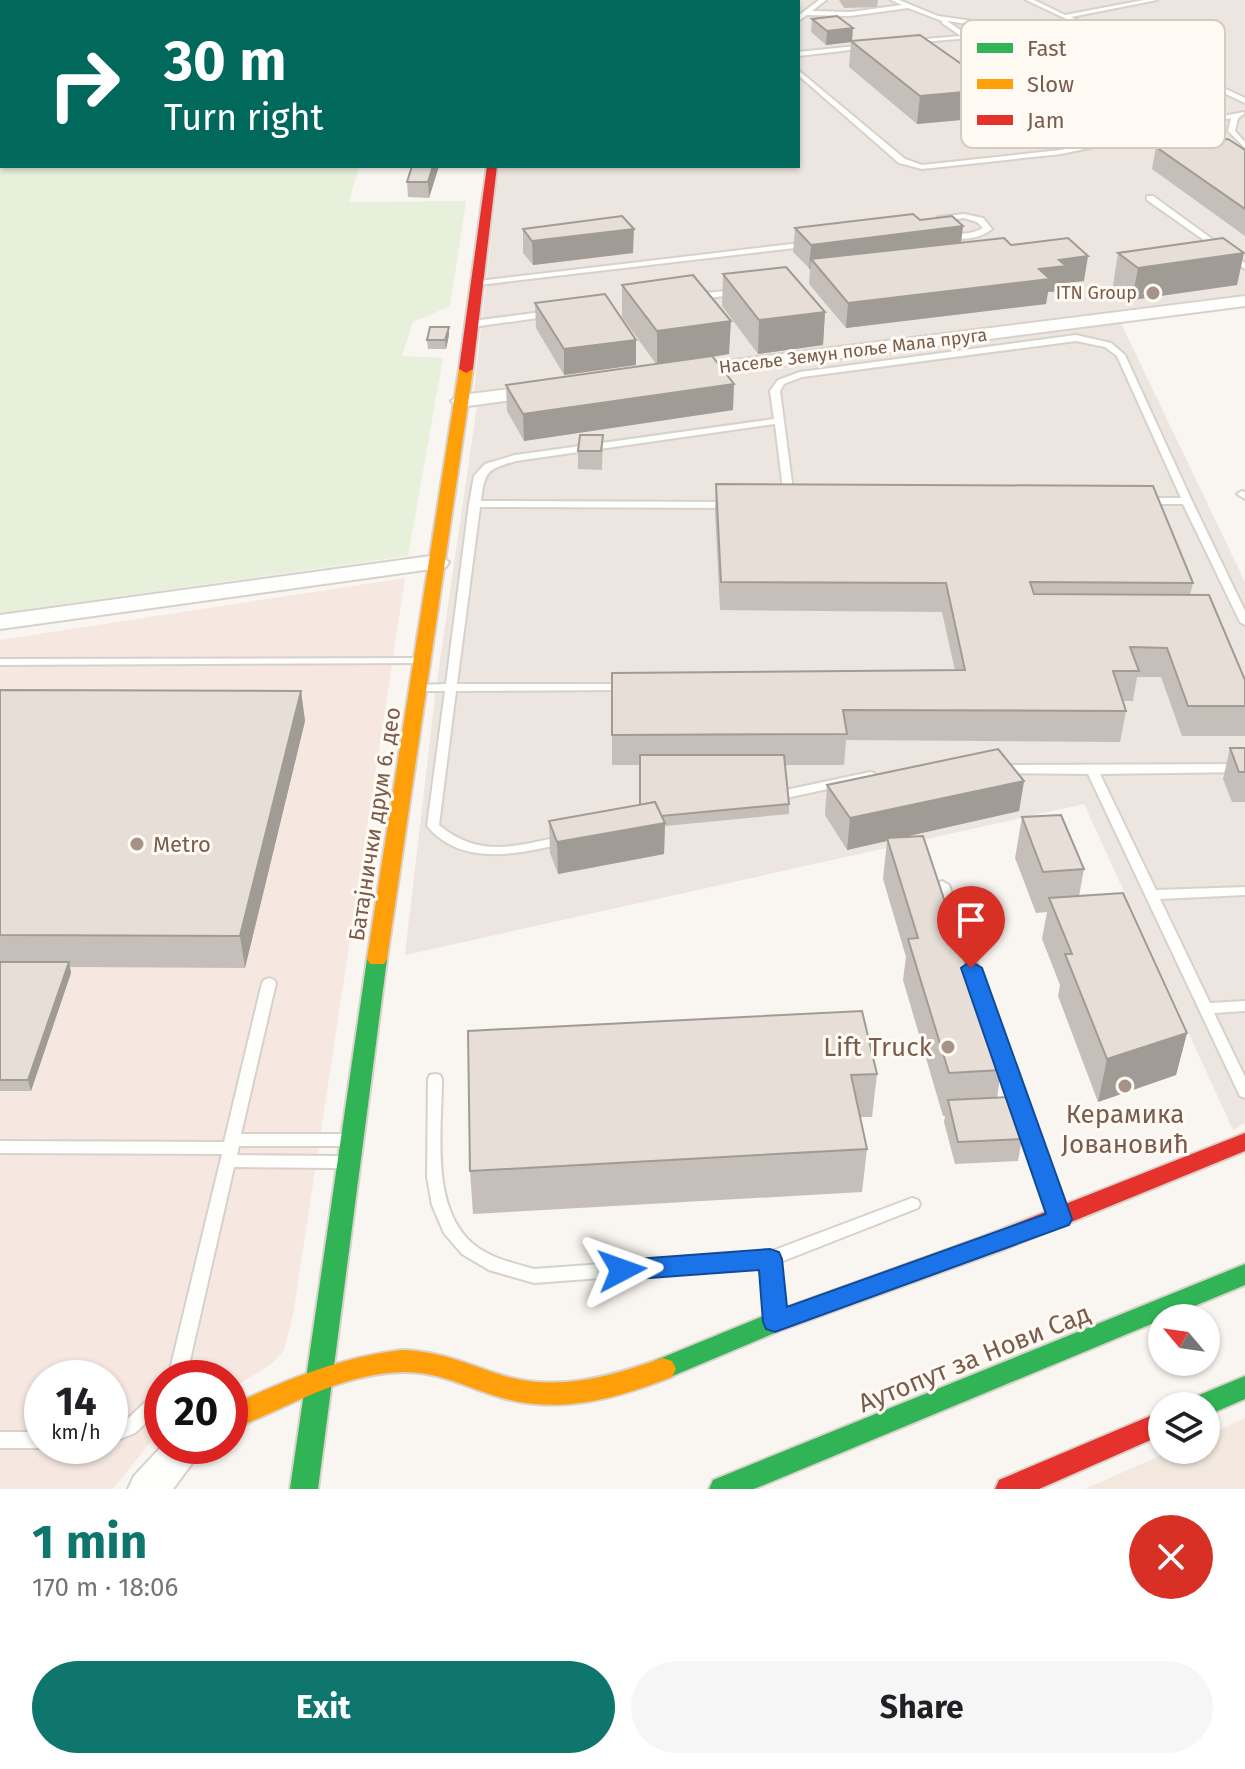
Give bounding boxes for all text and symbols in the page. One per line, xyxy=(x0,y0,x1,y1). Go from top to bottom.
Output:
legend xyxy=(961,20,1225,148)
text: 30 m xyxy=(164,28,286,95)
icon: right xyxy=(32,32,136,136)
text: Fast xyxy=(1027,35,1067,62)
text: Slow xyxy=(1027,71,1074,98)
text: Turn right xyxy=(164,96,324,140)
text: Jam xyxy=(1027,107,1065,134)
place label: ITN Group xyxy=(1056,282,1137,304)
marker: ITN Group xyxy=(1144,284,1162,302)
street label: Насеље Земун поље Мала пруга xyxy=(718,324,988,378)
street label: Батајнички друм 6. део xyxy=(343,705,406,943)
place label: Metro xyxy=(153,831,211,858)
marker: Metro xyxy=(128,835,146,853)
pin xyxy=(937,886,1005,968)
icon: arrive xyxy=(949,898,993,942)
place label: Lift Truck xyxy=(823,1032,933,1063)
marker: Lift Truck xyxy=(939,1038,957,1056)
marker: Керамика Јовановић xyxy=(1116,1077,1134,1095)
place label: Керамика Јовановић xyxy=(1061,1099,1189,1160)
position arrow xyxy=(580,1228,664,1312)
street label: Аутопут за Нови Сад xyxy=(854,1298,1095,1419)
north arrow xyxy=(1148,1304,1220,1376)
map controls xyxy=(1148,1304,1220,1464)
speed limit sign: 20 xyxy=(144,1360,248,1464)
text: 14 xyxy=(55,1378,97,1426)
button: layers xyxy=(1148,1392,1220,1464)
text: km/h xyxy=(51,1420,101,1444)
text: 1 min xyxy=(32,1513,147,1571)
button: close xyxy=(1129,1515,1213,1599)
text: 170 m · 18:06 xyxy=(32,1572,178,1603)
button: Exit xyxy=(32,1661,615,1753)
button: Share xyxy=(631,1661,1213,1753)

